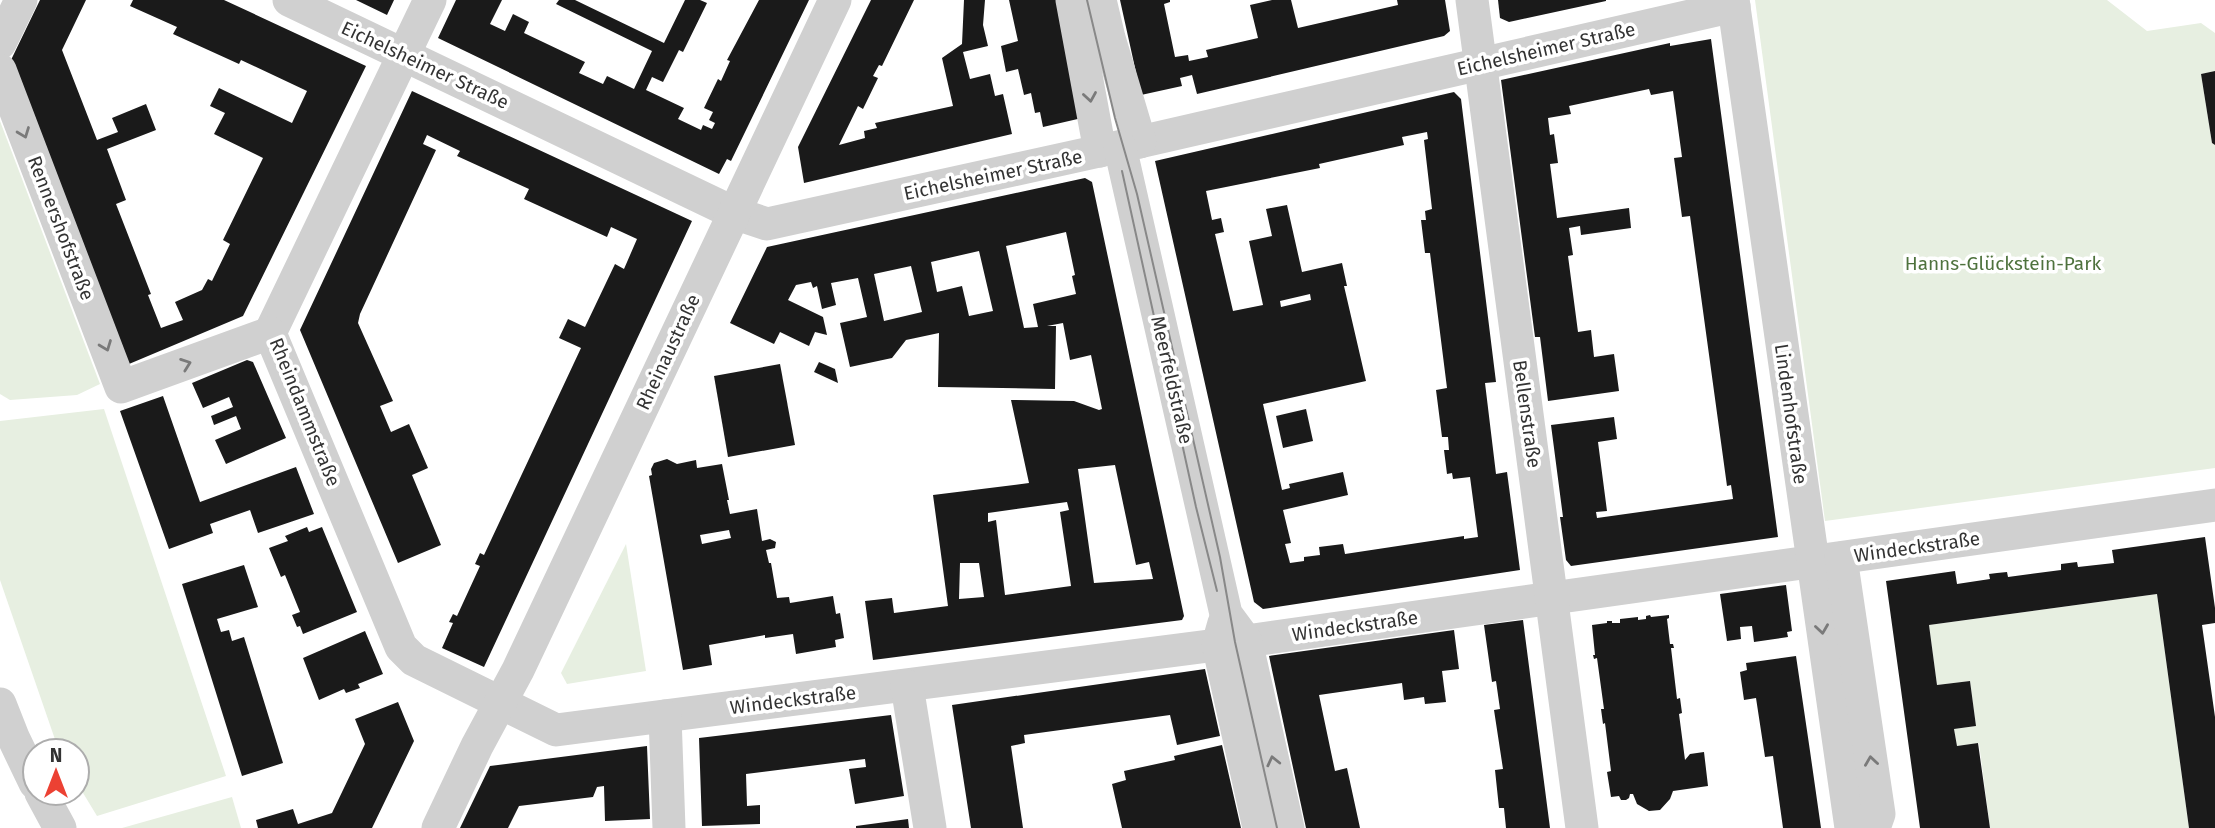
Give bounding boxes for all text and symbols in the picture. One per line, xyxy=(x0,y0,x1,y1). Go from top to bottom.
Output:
street label: Eichelsheimer Straße xyxy=(338,16,512,114)
street label: Eichelsheimer Straße xyxy=(1455,17,1637,81)
one-way arrow xyxy=(1082,91,1097,103)
one-way arrow xyxy=(16,127,30,139)
street label: Eichelsheimer Straße xyxy=(901,145,1085,205)
street label: Rennershofstraße xyxy=(23,152,99,304)
park label: Hanns-Glückstein-Park xyxy=(1905,252,2102,275)
street label: Rheinaustraße xyxy=(631,290,705,414)
street label: Meerfeldstraße xyxy=(1146,314,1198,446)
street label: Rheindammstraße xyxy=(265,334,345,490)
one-way arrow xyxy=(97,339,111,351)
street label: Lindenhofstraße xyxy=(1770,342,1812,486)
one-way arrow xyxy=(179,358,191,372)
street label: Bellenstraße xyxy=(1508,359,1546,469)
street label: Windeckstraße xyxy=(1853,527,1981,567)
street label: Windeckstraße xyxy=(1291,606,1419,646)
one-way arrow xyxy=(1814,623,1829,635)
street label: Windeckstraße xyxy=(729,681,857,719)
north arrow xyxy=(21,737,91,807)
text: N xyxy=(50,744,62,767)
one-way arrow xyxy=(1266,755,1281,767)
one-way arrow xyxy=(1864,755,1879,767)

